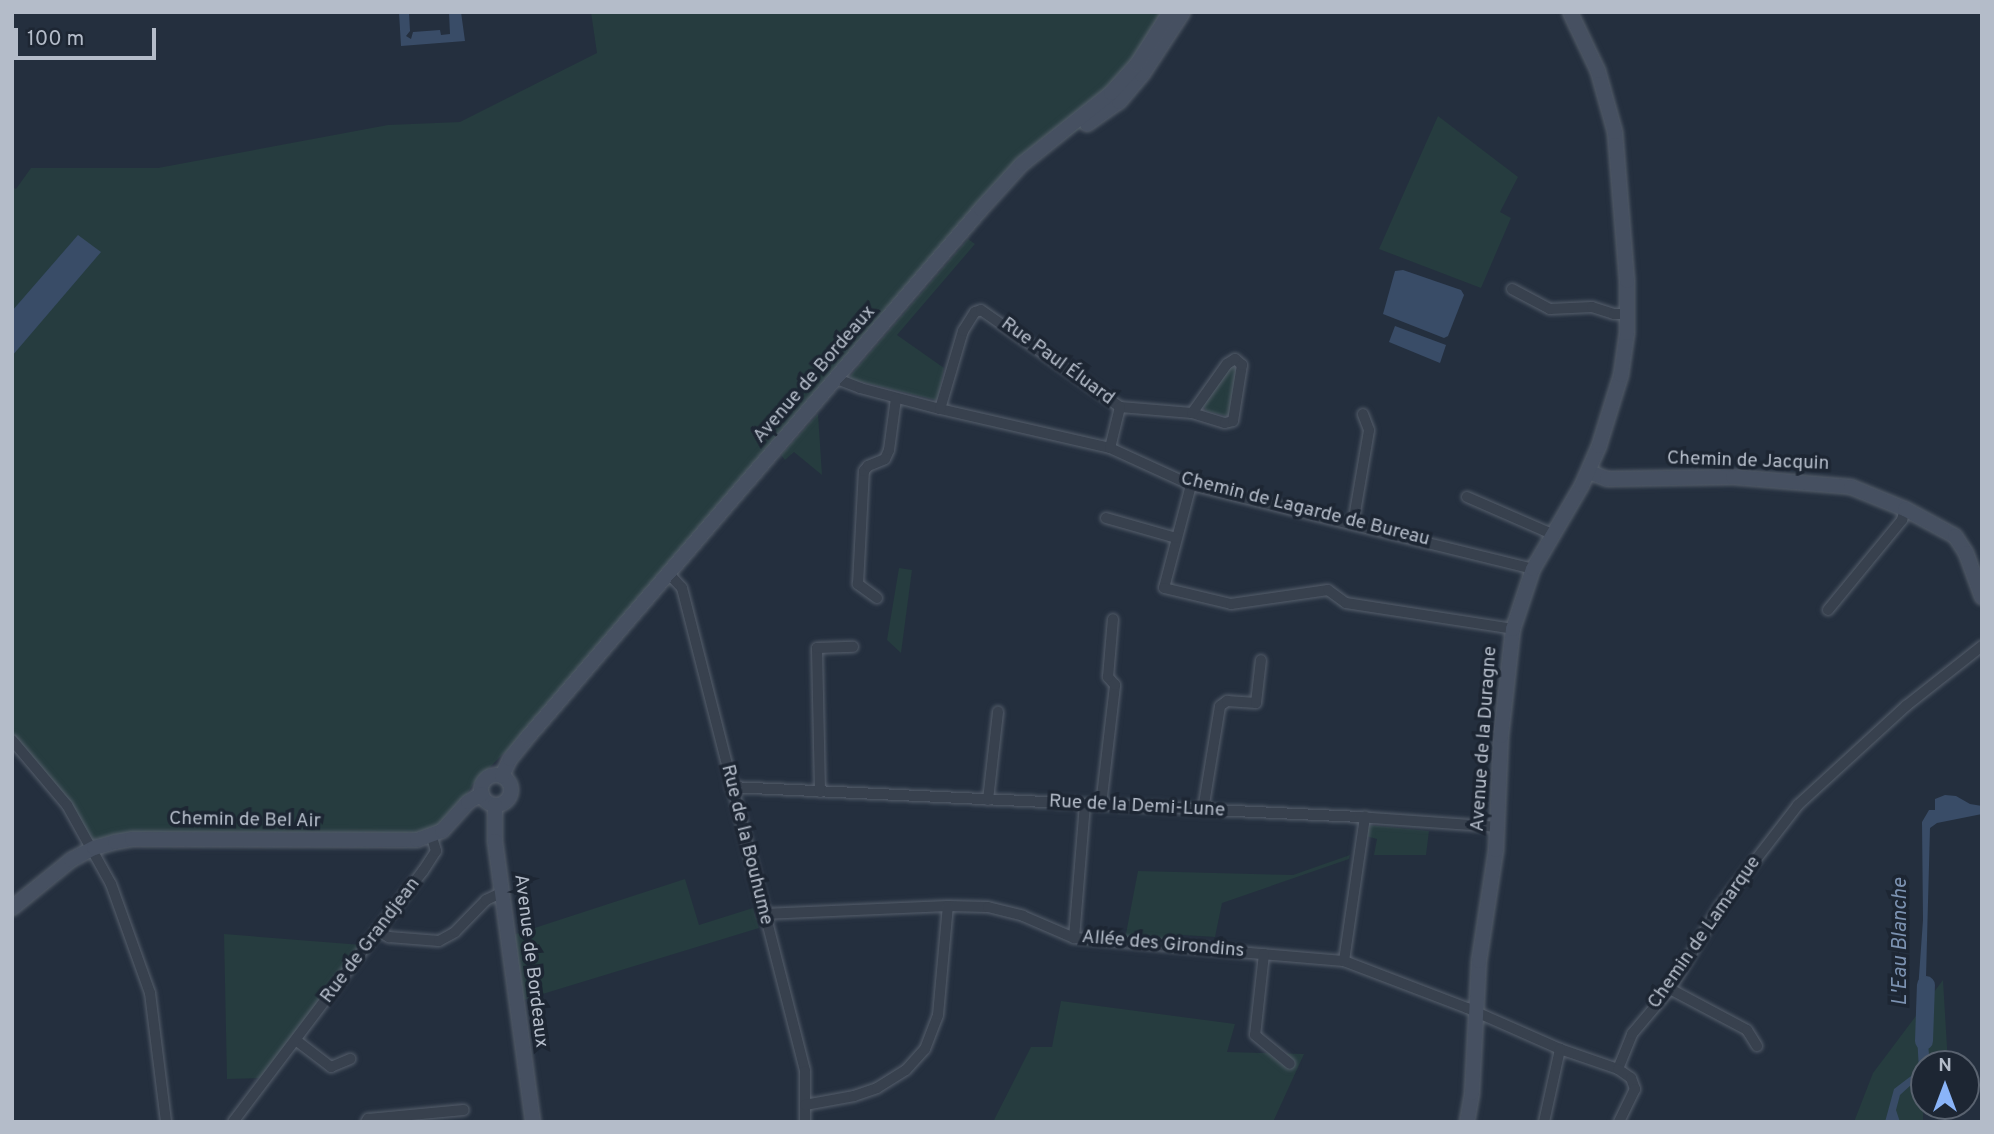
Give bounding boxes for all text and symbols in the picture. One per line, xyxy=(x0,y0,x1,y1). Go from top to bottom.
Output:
scale bar xyxy=(18,14,159,58)
text: 100 m xyxy=(27,26,84,53)
street label: Avenue de Bordeaux xyxy=(749,302,881,448)
street label: Rue Paul Éluard xyxy=(996,313,1118,411)
street label: Chemin de Jacquin xyxy=(1666,448,1830,476)
street label: Chemin de Lagarde de Bureau xyxy=(1178,468,1432,552)
street label: Avenue de la Duragne xyxy=(1467,645,1503,833)
street label: Rue de la Bouhume xyxy=(715,762,777,928)
street label: Rue de la Demi-Lune xyxy=(1048,791,1226,823)
street label: Chemin de Bel Air xyxy=(169,808,321,834)
street label: Chemin de Lamarque xyxy=(1644,852,1766,1014)
street label: Avenue de Bordeaux xyxy=(508,873,552,1049)
street label: Rue de Grandjean xyxy=(316,874,426,1008)
water label: L'Eau Blanche xyxy=(1888,878,1914,1006)
street label: Allée des Girondins xyxy=(1081,927,1245,963)
north arrow xyxy=(1910,1050,1980,1120)
text: N xyxy=(1938,1054,1952,1078)

